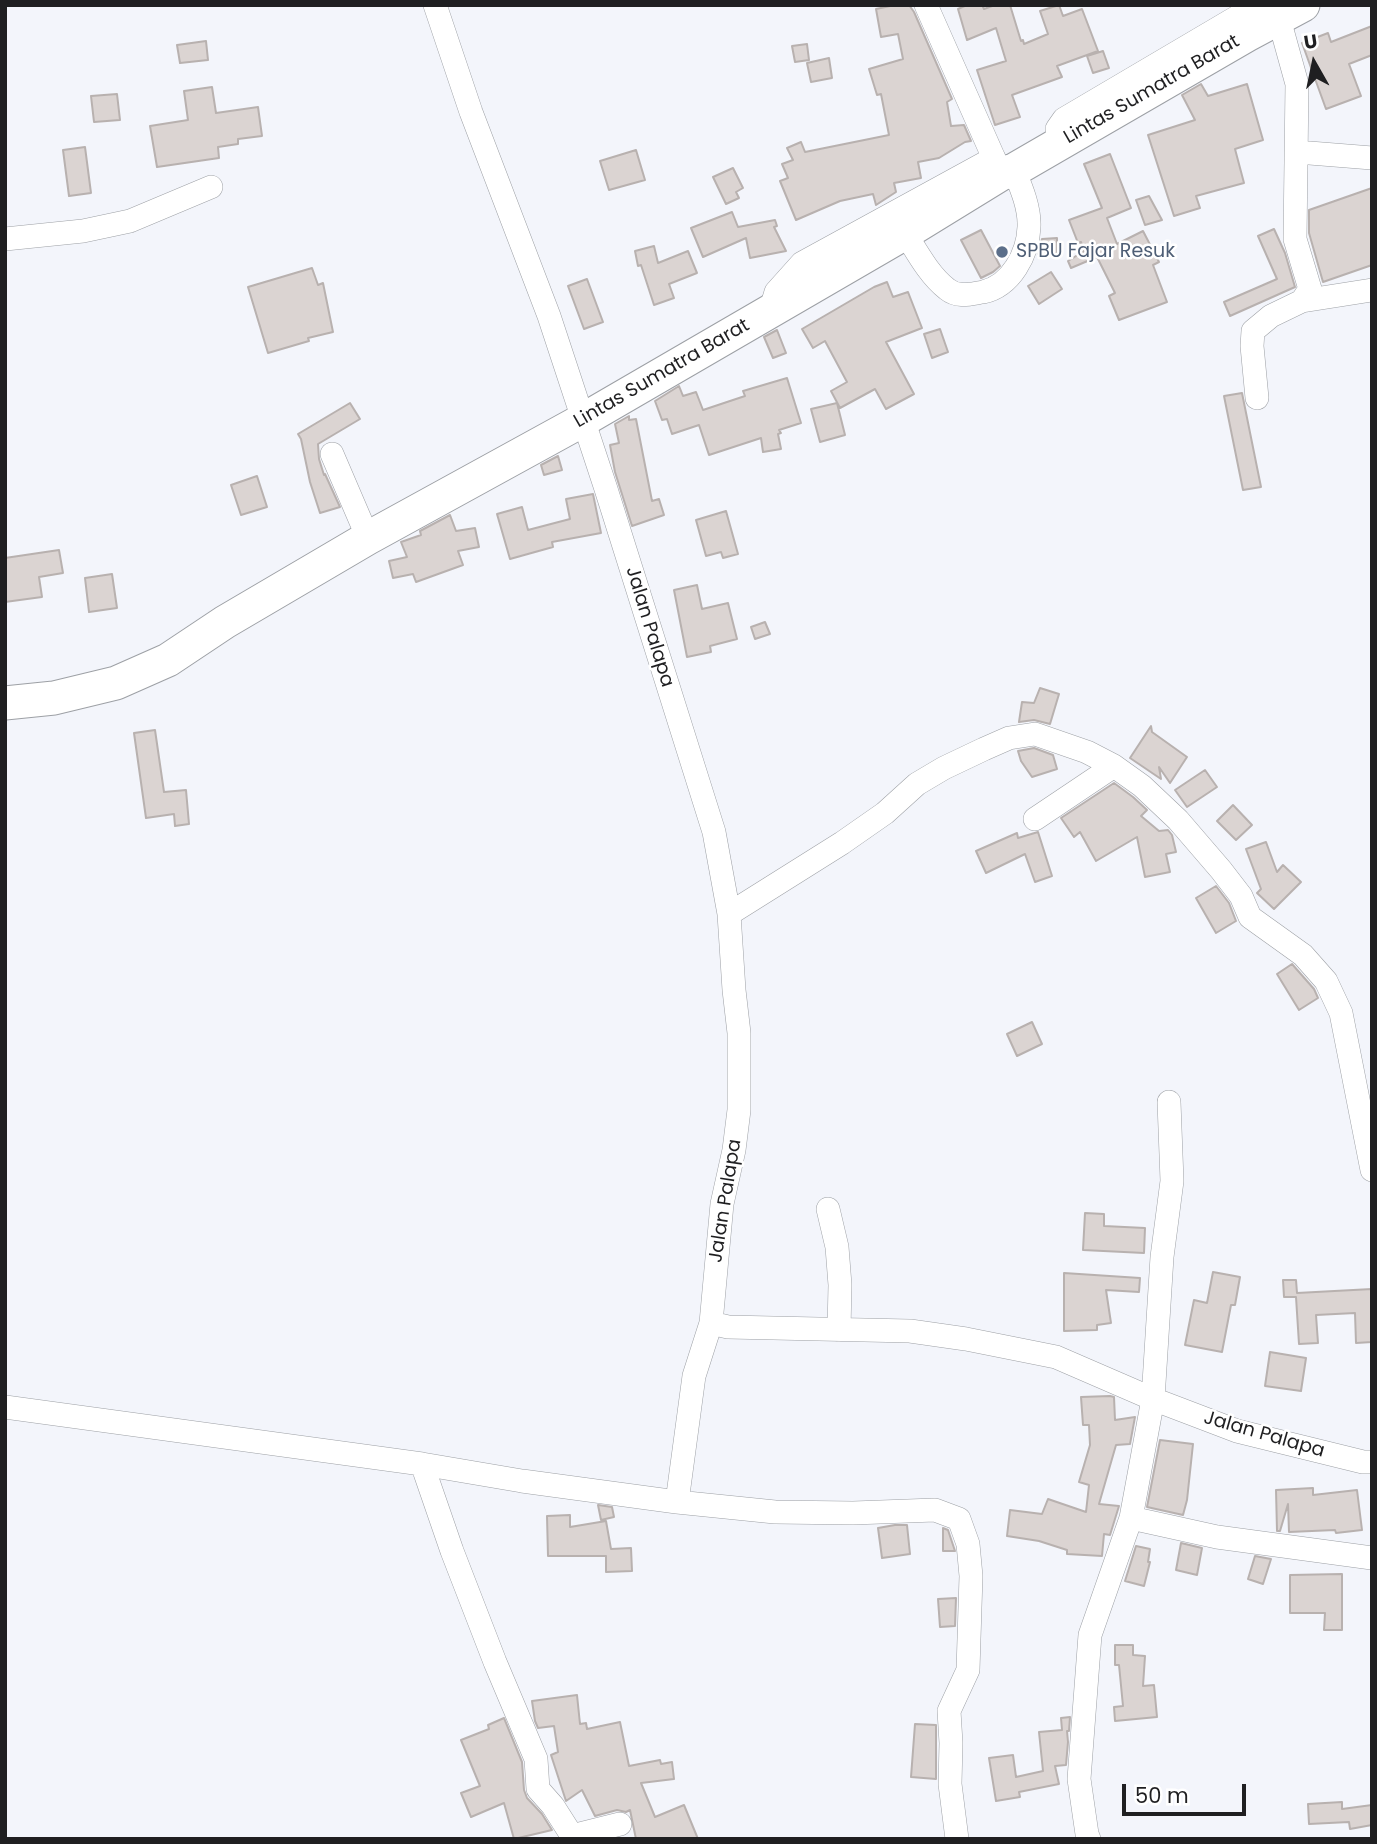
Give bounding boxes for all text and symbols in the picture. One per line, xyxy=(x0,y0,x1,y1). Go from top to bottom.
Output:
text: U xyxy=(1302,27,1319,56)
north arrow xyxy=(1279,28,1349,98)
street label: Lintas Sumatra Barat xyxy=(1060,30,1244,150)
place label: SPBU Fajar Resuk xyxy=(1016,241,1175,263)
marker: SPBU Fajar Resuk xyxy=(994,244,1010,260)
street label: Lintas Sumatra Barat xyxy=(570,314,754,434)
street label: Jalan Palapa xyxy=(620,564,678,690)
street label: Jalan Palapa xyxy=(705,1138,747,1264)
street label: Jalan Palapa xyxy=(1201,1407,1327,1463)
scale bar xyxy=(1125,1770,1249,1814)
text: 50 m xyxy=(1135,1781,1189,1810)

